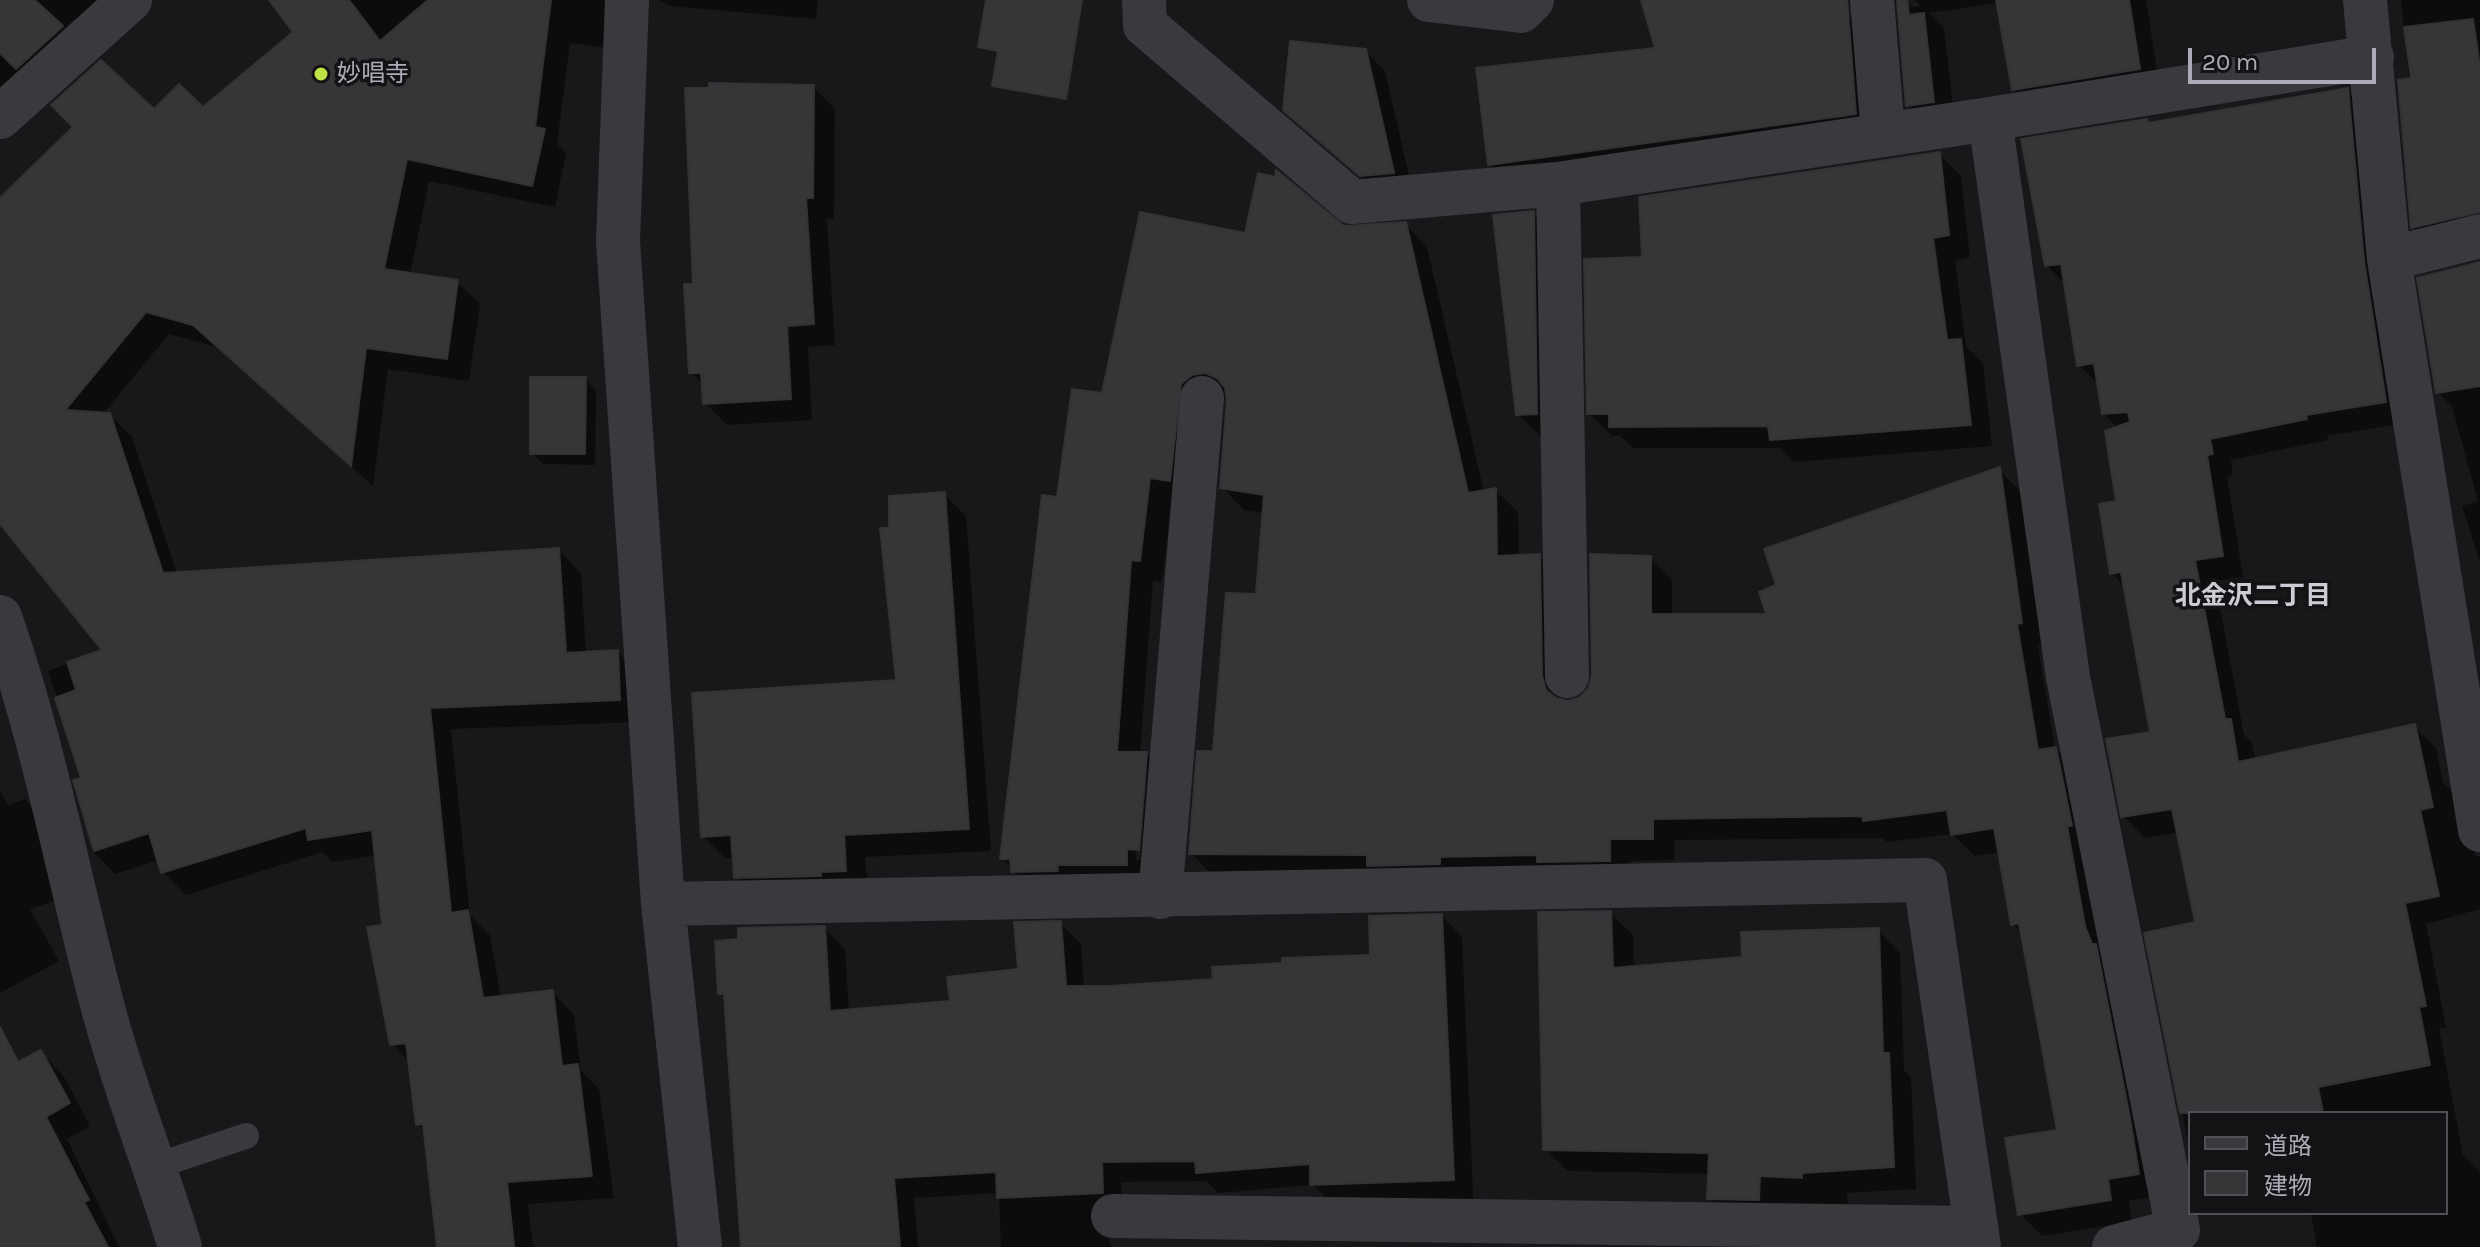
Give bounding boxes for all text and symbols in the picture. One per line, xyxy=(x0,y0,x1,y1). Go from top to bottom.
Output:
scale bar xyxy=(2192,32,2380,82)
text: 20 m xyxy=(2202,48,2258,76)
place label: 妙唱寺 xyxy=(337,60,409,88)
marker: 妙唱寺 xyxy=(312,65,330,83)
district label: 北金沢二丁目 xyxy=(2175,581,2331,613)
legend xyxy=(2188,1111,2448,1215)
text: 道路 xyxy=(2264,1132,2312,1160)
text: 建物 xyxy=(2264,1172,2312,1200)

